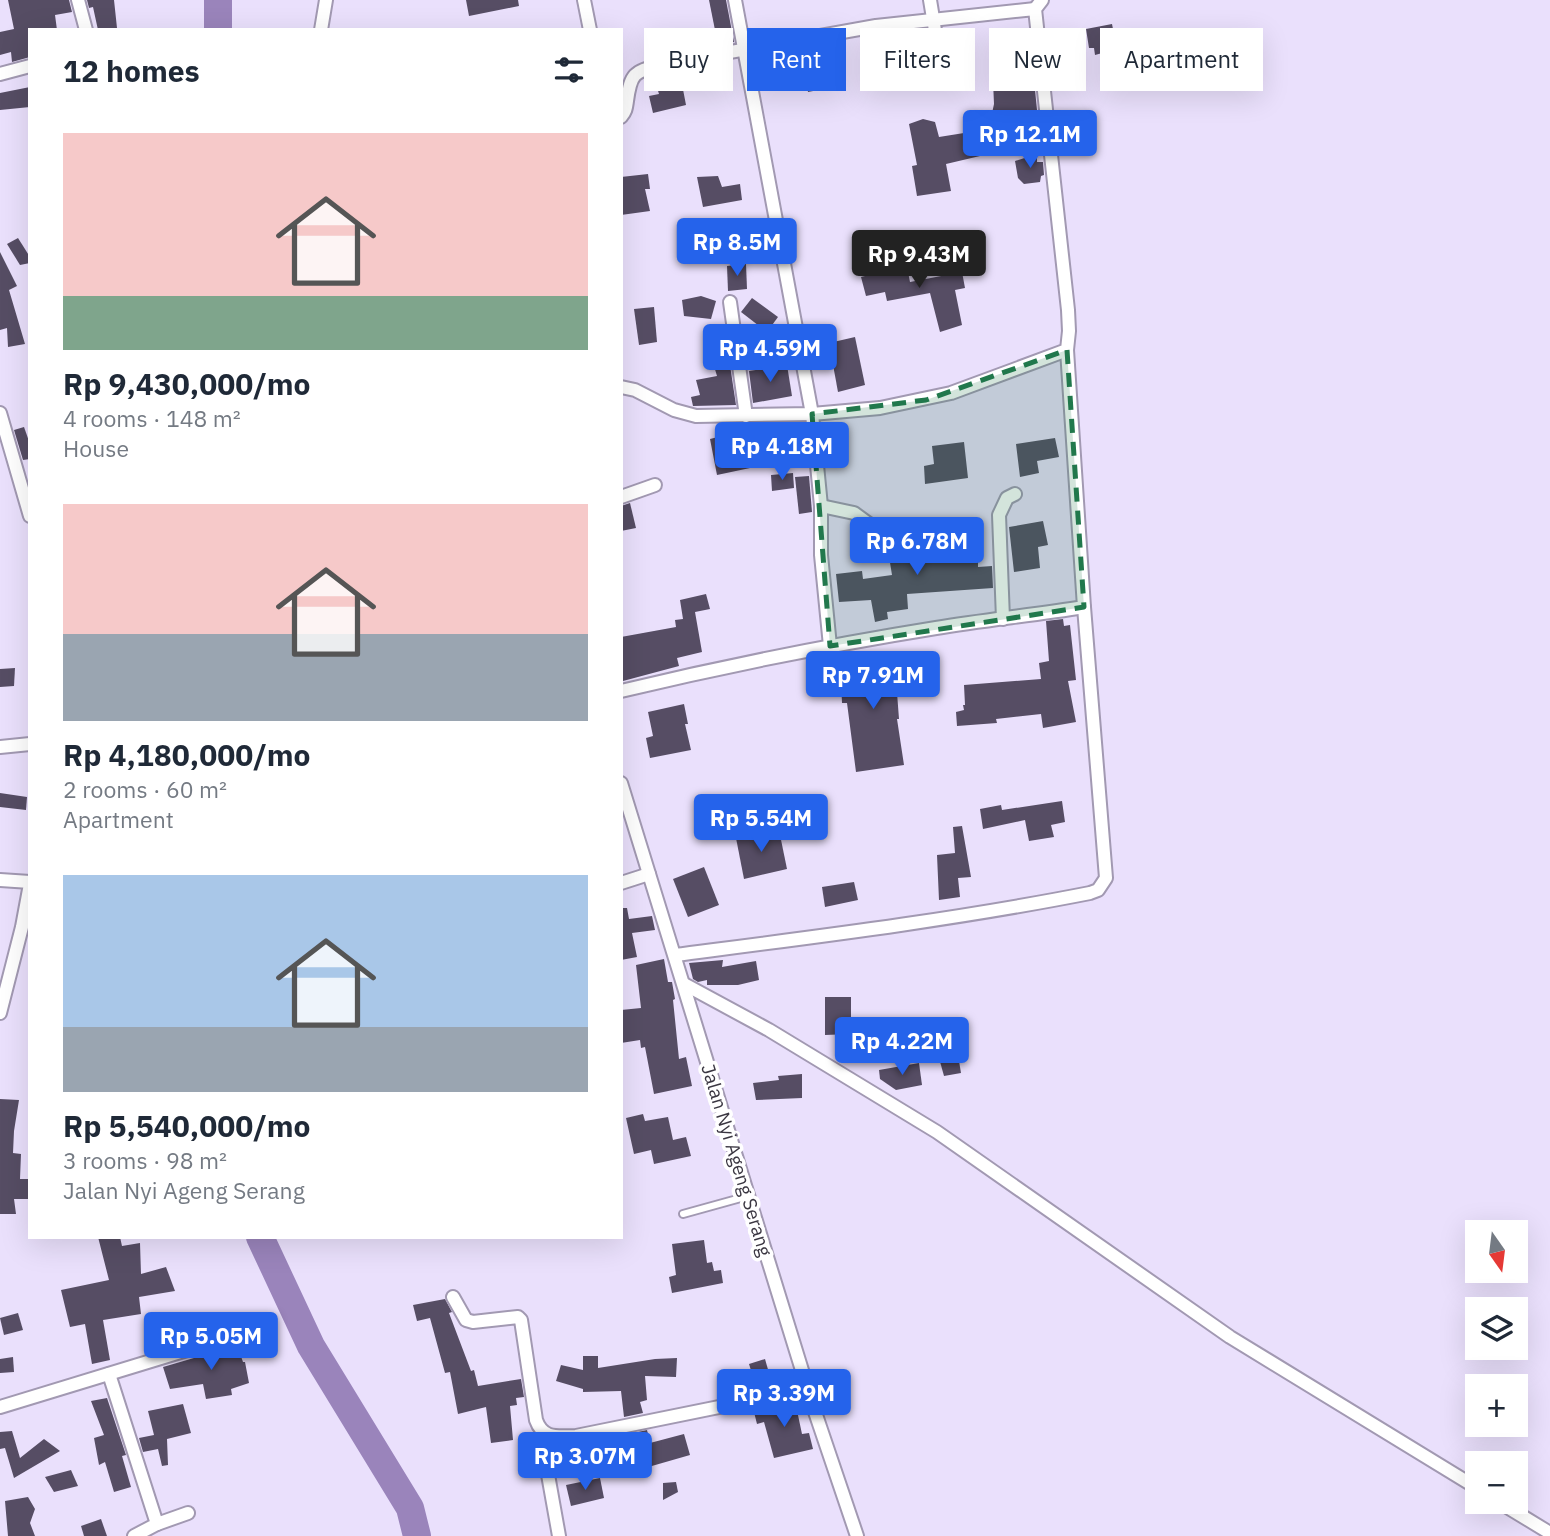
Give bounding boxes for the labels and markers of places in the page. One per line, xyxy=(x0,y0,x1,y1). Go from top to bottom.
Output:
pin: Rp 12.1M xyxy=(958,110,1102,170)
pin: Rp 8.5M xyxy=(672,218,802,278)
pin: Rp 9.43M xyxy=(847,230,991,290)
pin: Rp 4.59M xyxy=(698,324,842,384)
pin: Rp 4.18M xyxy=(710,422,854,482)
pin: Rp 6.78M xyxy=(845,518,989,577)
pin: Rp 7.91M xyxy=(801,652,945,711)
pin: Rp 5.54M xyxy=(689,794,833,854)
pin: Rp 4.22M xyxy=(830,1018,974,1077)
pin: Rp 5.05M xyxy=(139,1312,283,1372)
pin: Rp 3.39M xyxy=(712,1370,856,1429)
pin: Rp 3.07M xyxy=(513,1432,657,1492)

